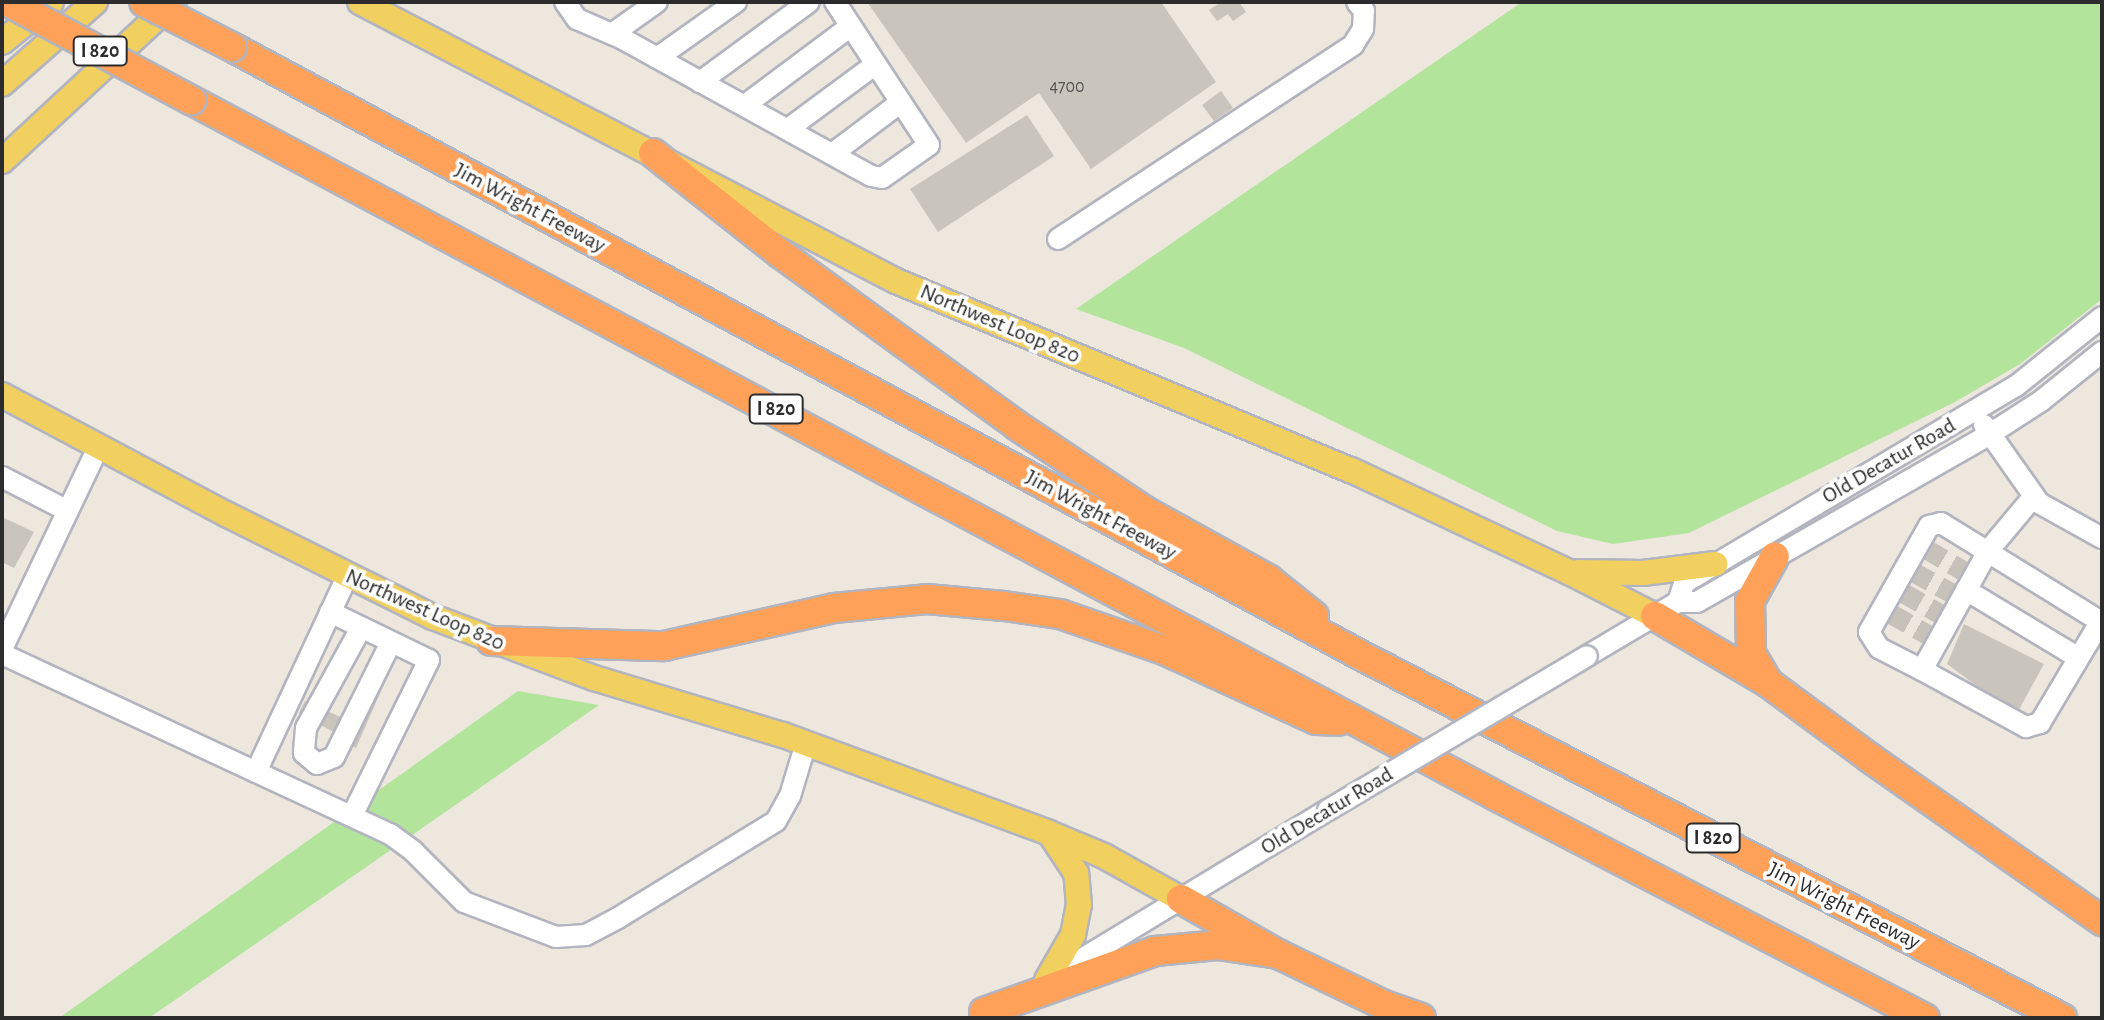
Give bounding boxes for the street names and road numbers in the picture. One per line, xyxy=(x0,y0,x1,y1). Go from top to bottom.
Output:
road number: I 820 xyxy=(72,35,128,67)
street label: Jim Wright Freeway xyxy=(450,157,610,259)
street label: Northwest Loop 820 xyxy=(916,278,1084,370)
road number: I 820 xyxy=(748,393,804,425)
street label: Old Decatur Road xyxy=(1818,412,1960,510)
street label: Jim Wright Freeway xyxy=(1021,464,1181,566)
street label: Northwest Loop 820 xyxy=(341,563,509,657)
street label: Old Decatur Road xyxy=(1256,761,1398,861)
road number: I 820 xyxy=(1685,822,1741,854)
street label: Jim Wright Freeway xyxy=(1764,856,1924,956)

